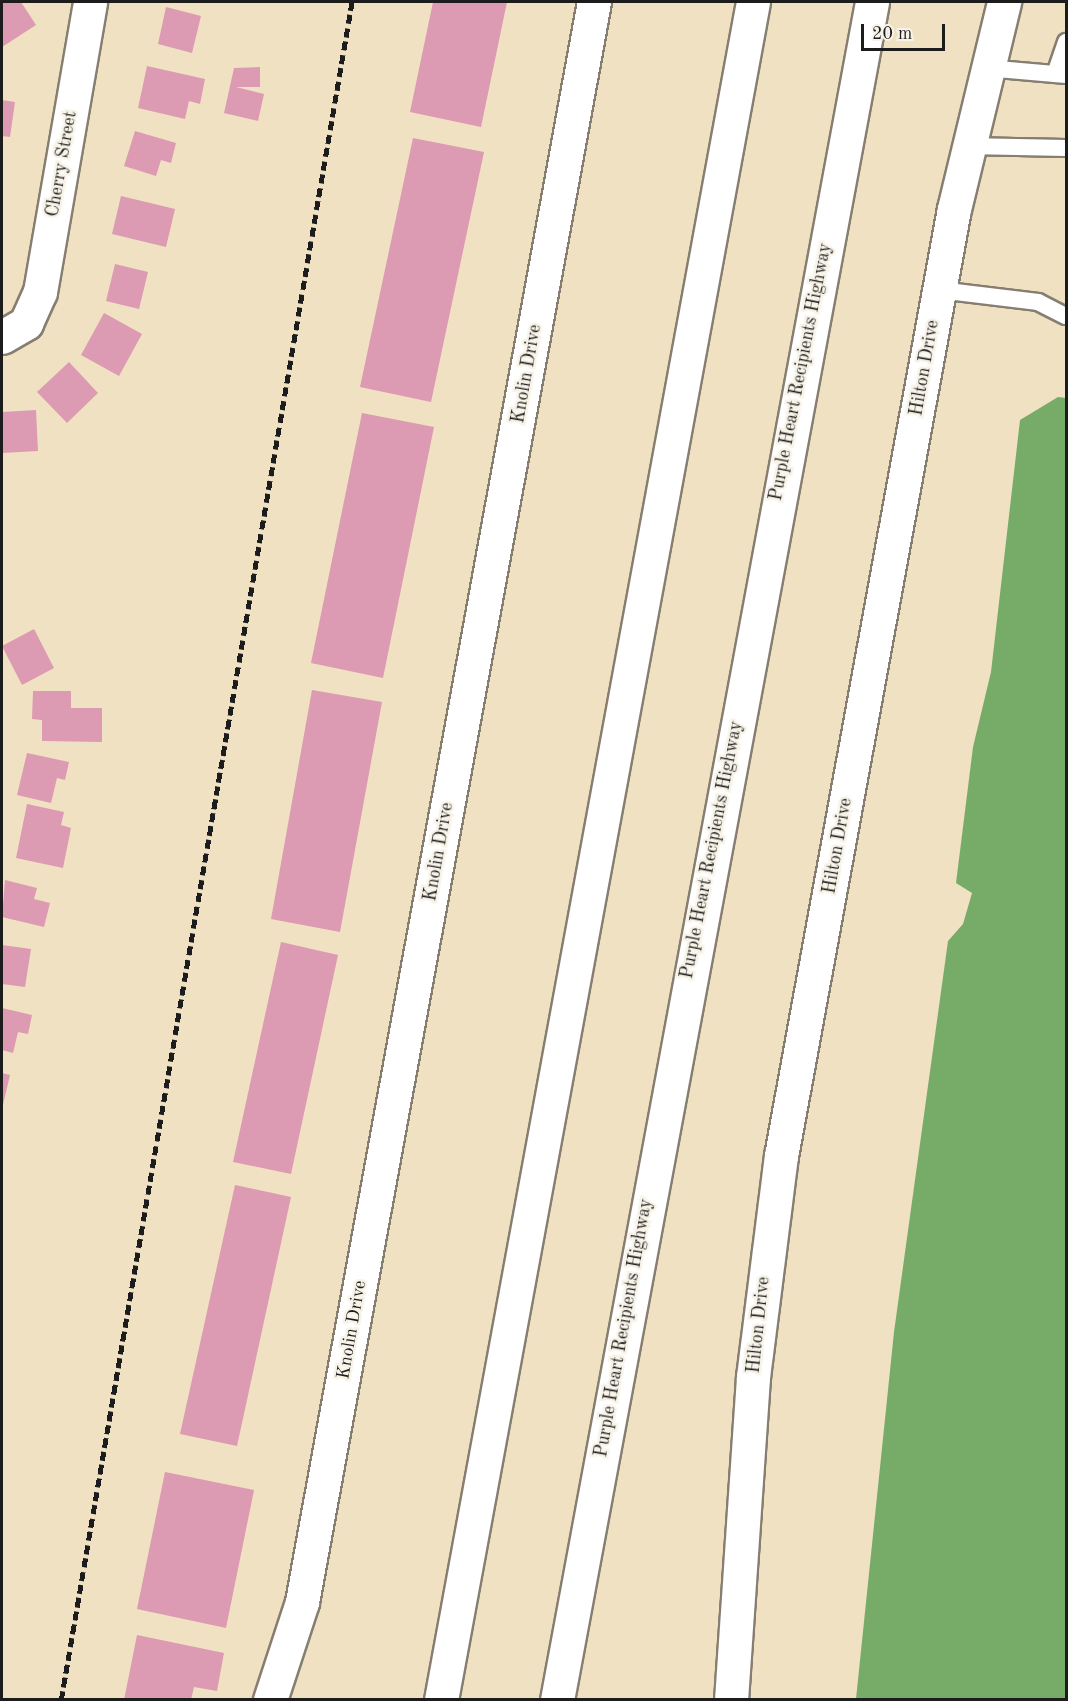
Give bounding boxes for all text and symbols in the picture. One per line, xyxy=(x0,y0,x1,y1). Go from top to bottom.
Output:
scale bar xyxy=(864,12,948,50)
text: 20 m xyxy=(872,25,912,43)
street label: Cherry Street xyxy=(42,109,82,219)
street label: Purple Heart Recipients Highway xyxy=(765,241,837,503)
street label: Hilton Drive xyxy=(906,318,944,418)
street label: Knolin Drive xyxy=(508,323,546,425)
street label: Purple Heart Recipients Highway xyxy=(676,719,748,981)
street label: Hilton Drive xyxy=(819,796,857,896)
street label: Knolin Drive xyxy=(420,801,458,903)
street label: Purple Heart Recipients Highway xyxy=(591,1197,657,1459)
street label: Hilton Drive xyxy=(743,1276,775,1374)
street label: Knolin Drive xyxy=(333,1279,371,1381)

